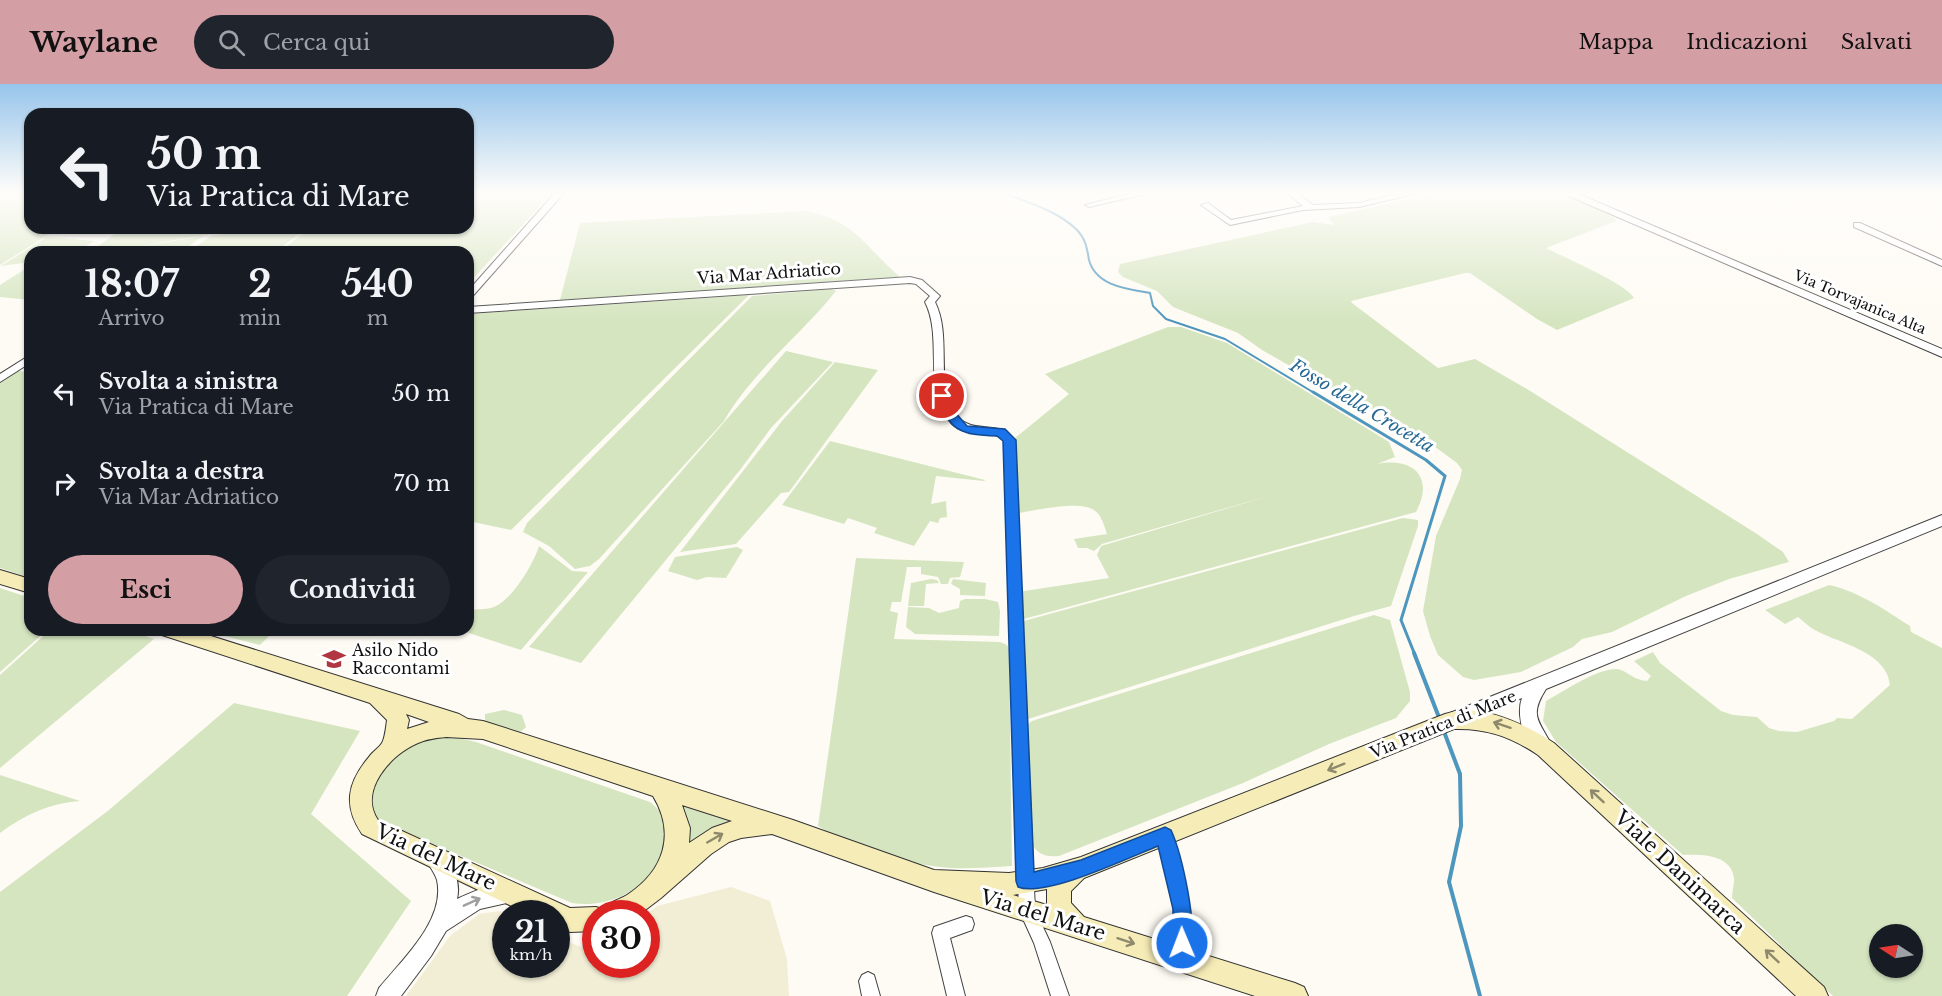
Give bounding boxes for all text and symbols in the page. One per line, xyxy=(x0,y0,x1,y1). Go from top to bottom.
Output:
search box xyxy=(194,15,614,69)
text: Waylane xyxy=(30,25,158,60)
icon: search xyxy=(215,26,248,59)
text: Cerca qui xyxy=(263,29,370,56)
text: Mappa xyxy=(1578,29,1653,55)
text: Indicazioni xyxy=(1686,29,1808,55)
text: Salvati xyxy=(1841,29,1912,55)
text: 50 m xyxy=(147,128,261,180)
icon: left xyxy=(48,132,126,210)
text: Via Pratica di Mare xyxy=(147,180,410,213)
street label: Via Mar Adriatico xyxy=(695,258,842,288)
text: 18:07 xyxy=(84,262,179,307)
text: 2 xyxy=(248,262,272,307)
text: 540 xyxy=(341,262,414,307)
street label: Via Torvajanica Alta xyxy=(1790,266,1929,338)
text: Arrivo xyxy=(98,306,165,330)
text: min xyxy=(239,306,281,330)
text: m xyxy=(367,306,388,330)
water label: Fosso della Crocetta xyxy=(1285,354,1438,458)
text: Svolta a sinistra xyxy=(99,368,278,395)
pin xyxy=(916,370,967,421)
icon: left xyxy=(48,377,81,410)
icon: arrive xyxy=(925,379,958,412)
text: 50 m xyxy=(392,380,450,407)
text: Via Pratica di Mare xyxy=(99,395,294,419)
text: Svolta a destra xyxy=(99,458,264,485)
icon: right xyxy=(48,467,81,500)
text: 70 m xyxy=(393,470,450,497)
text: Via Mar Adriatico xyxy=(99,485,279,509)
button: Esci xyxy=(48,555,243,624)
button: Condividi xyxy=(255,555,450,624)
place label: Asilo Nido Raccontami xyxy=(351,640,450,678)
school or university icon: Asilo Nido Raccontami xyxy=(321,646,347,672)
street label: Via Pratica di Mare xyxy=(1366,686,1519,763)
one-way arrow xyxy=(1493,719,1512,730)
one-way arrow xyxy=(1327,762,1345,773)
one-way arrow xyxy=(1590,789,1605,803)
street label: Viale Danimarca xyxy=(1609,805,1751,939)
street label: Via del Mare xyxy=(371,818,500,895)
one-way arrow xyxy=(706,831,723,843)
street label: Via del Mare xyxy=(976,884,1109,945)
one-way arrow xyxy=(462,896,480,908)
speed limit sign: 30 xyxy=(582,900,660,978)
position arrow xyxy=(1150,911,1214,975)
text: 21 xyxy=(515,913,547,950)
north arrow xyxy=(1869,924,1923,978)
map controls xyxy=(1869,924,1923,978)
one-way arrow xyxy=(1116,936,1135,947)
text: km/h xyxy=(510,945,552,964)
one-way arrow xyxy=(1764,949,1779,963)

